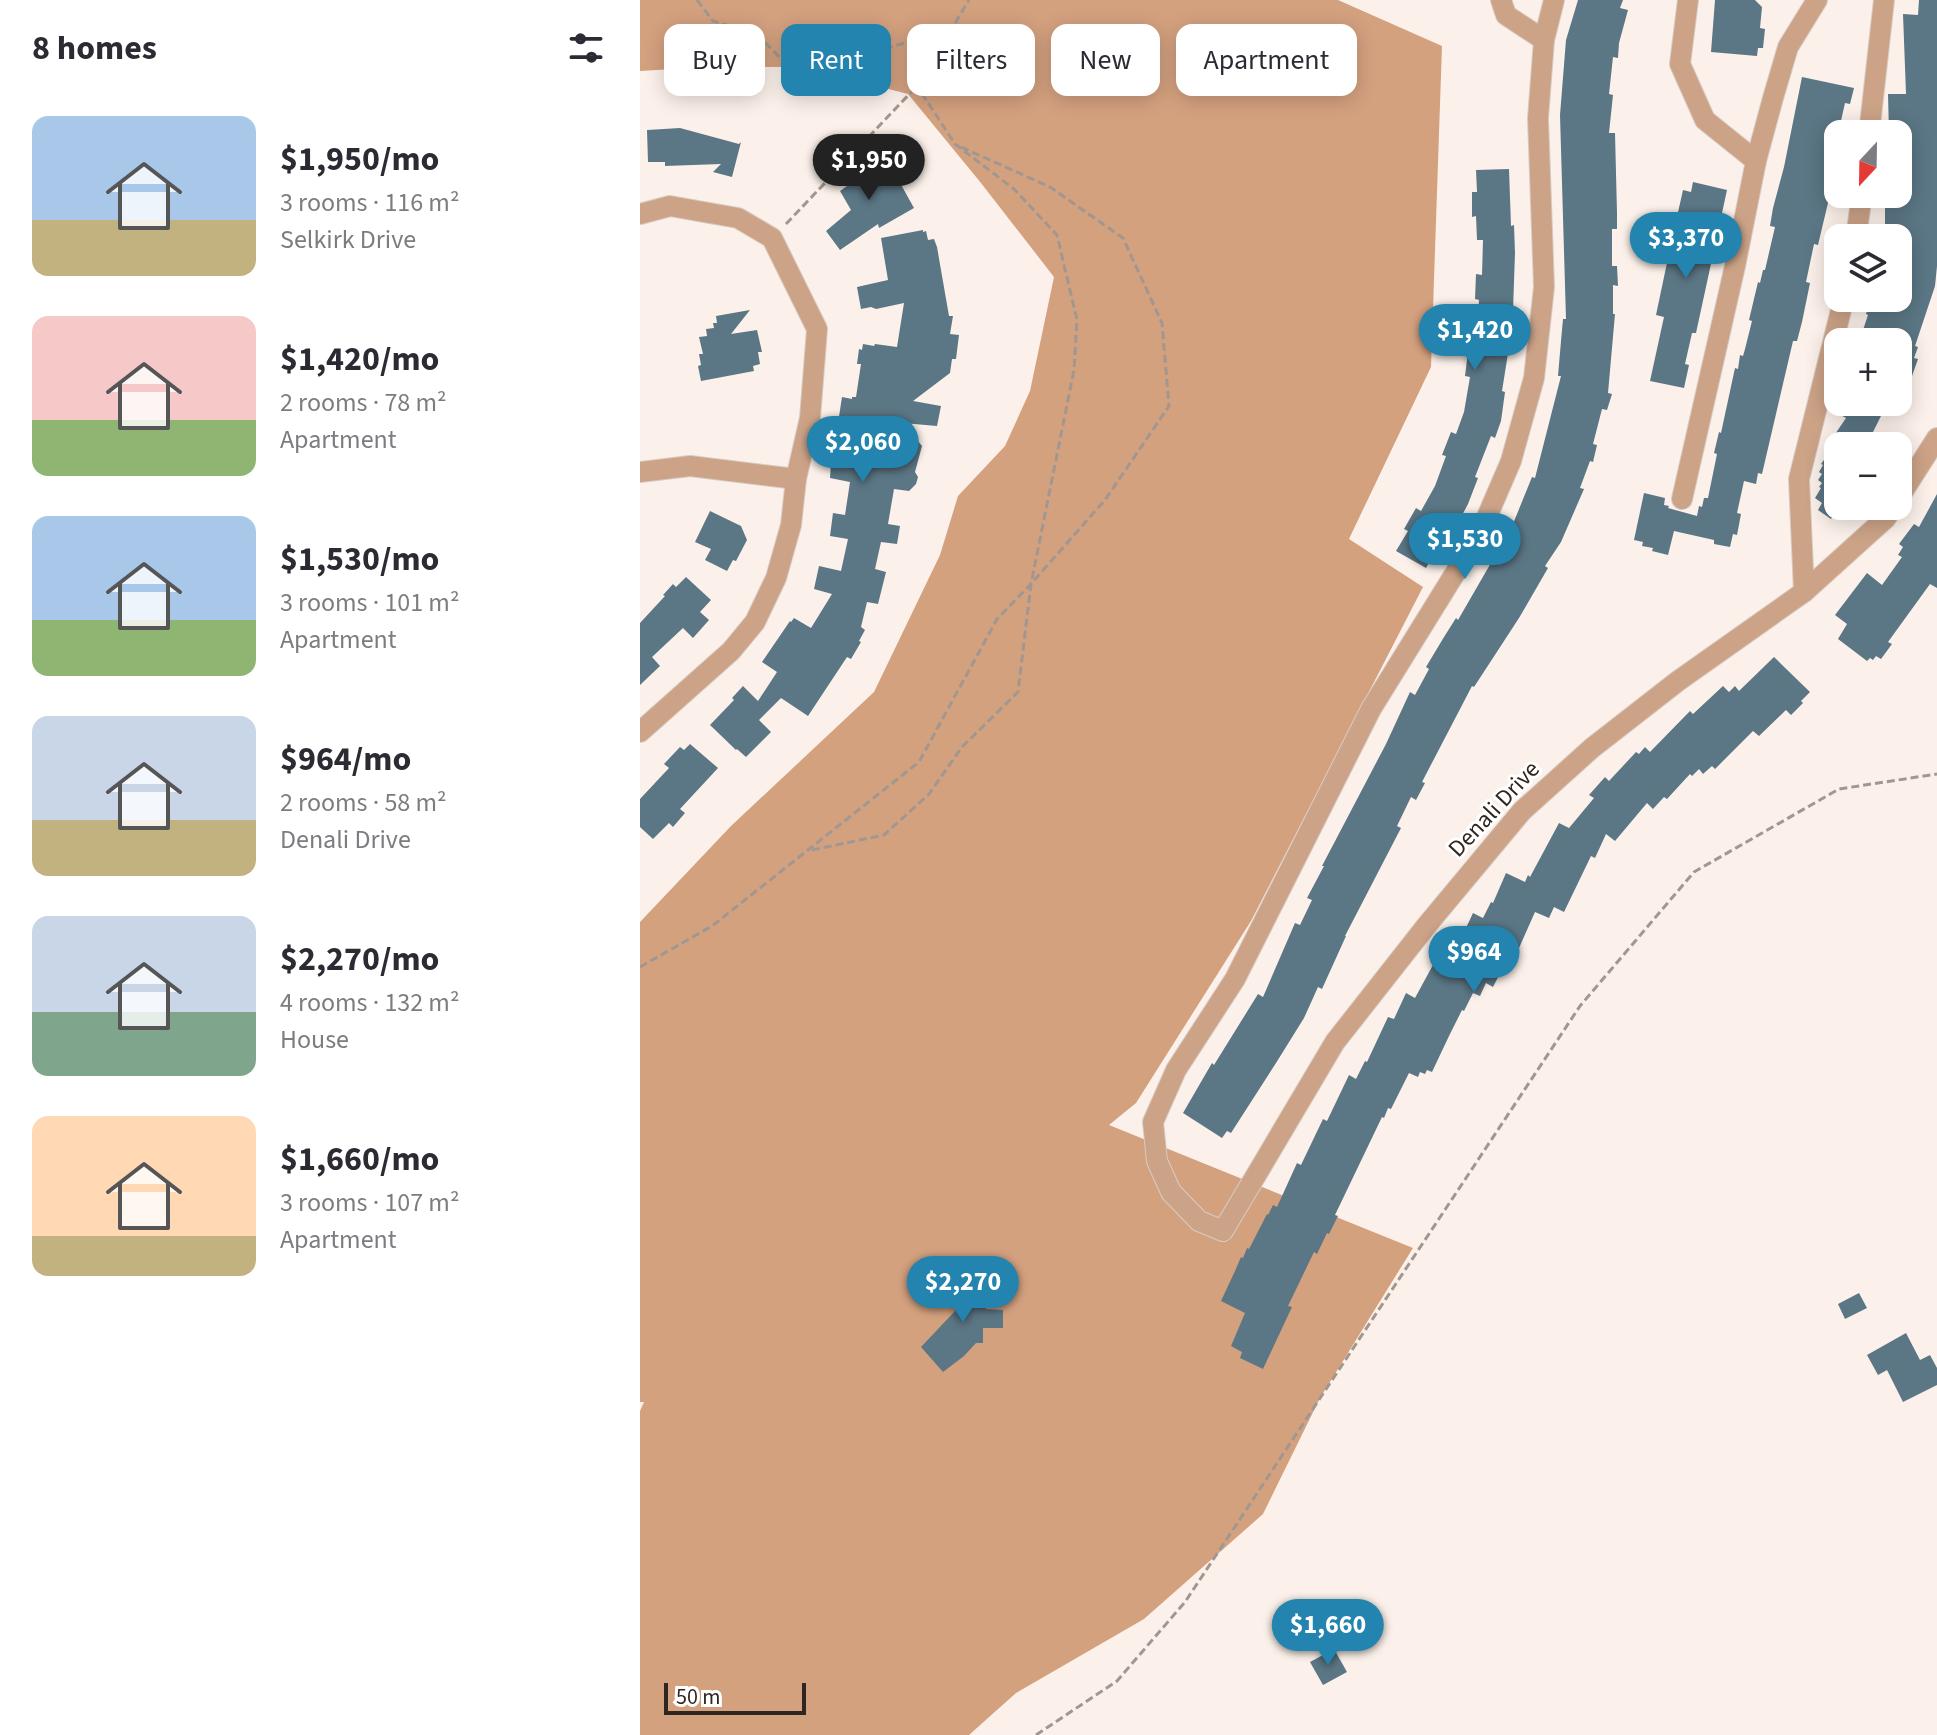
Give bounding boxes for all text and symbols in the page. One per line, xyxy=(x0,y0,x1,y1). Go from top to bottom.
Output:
text: 8 homes xyxy=(32,24,157,73)
chip: Buy xyxy=(664,24,765,96)
chip: Rent xyxy=(781,24,891,96)
chip: Filters xyxy=(907,24,1035,96)
chip: New xyxy=(1051,24,1160,96)
chip: Apartment xyxy=(1176,24,1357,96)
icon: filters xyxy=(564,26,608,70)
north arrow xyxy=(1824,120,1912,208)
map controls xyxy=(1824,120,1912,520)
pin: $1,950 xyxy=(804,134,934,202)
text: $1,950/mo xyxy=(280,135,440,184)
text: $1,950 xyxy=(831,141,907,178)
icon: home xyxy=(96,148,192,244)
text: 3 rooms · 116 m² xyxy=(280,184,459,221)
pin: $3,370 xyxy=(1621,212,1751,280)
text: $3,370 xyxy=(1648,219,1724,256)
text: Selkirk Drive xyxy=(280,221,416,258)
button: layers xyxy=(1824,224,1912,312)
pin: $1,420 xyxy=(1410,304,1540,372)
text: $1,420 xyxy=(1437,311,1513,348)
button: + xyxy=(1824,328,1912,416)
text: $1,420/mo xyxy=(280,335,440,384)
icon: home xyxy=(96,348,192,444)
text: 2 rooms · 78 m² xyxy=(280,384,447,421)
pin: $2,060 xyxy=(798,416,928,484)
text: Apartment xyxy=(280,421,397,458)
text: $2,060 xyxy=(825,423,901,460)
button: − xyxy=(1824,432,1912,520)
pin: $1,530 xyxy=(1400,513,1530,581)
text: $1,530 xyxy=(1427,520,1503,557)
text: $1,530/mo xyxy=(280,535,440,584)
icon: home xyxy=(96,548,192,644)
text: 3 rooms · 101 m² xyxy=(280,584,459,621)
text: Apartment xyxy=(280,621,397,658)
text: $964/mo xyxy=(280,735,411,784)
icon: home xyxy=(96,748,192,844)
street label: Denali Drive xyxy=(1440,753,1548,865)
text: 2 rooms · 58 m² xyxy=(280,784,447,821)
text: Denali Drive xyxy=(280,821,411,858)
pin: $964 xyxy=(1427,926,1521,994)
text: $964 xyxy=(1447,933,1501,970)
text: $2,270/mo xyxy=(280,935,440,984)
icon: home xyxy=(96,948,192,1044)
text: 4 rooms · 132 m² xyxy=(280,984,459,1021)
text: House xyxy=(280,1021,349,1058)
text: $1,660/mo xyxy=(280,1135,440,1184)
icon: home xyxy=(96,1148,192,1244)
text: 3 rooms · 107 m² xyxy=(280,1184,459,1221)
text: Apartment xyxy=(280,1221,397,1258)
pin: $2,270 xyxy=(898,1256,1028,1324)
text: $2,270 xyxy=(925,1263,1001,1300)
pin: $1,660 xyxy=(1263,1599,1393,1667)
text: $1,660 xyxy=(1290,1606,1366,1643)
scale bar xyxy=(664,1679,806,1715)
text: 50 m xyxy=(676,1681,721,1713)

